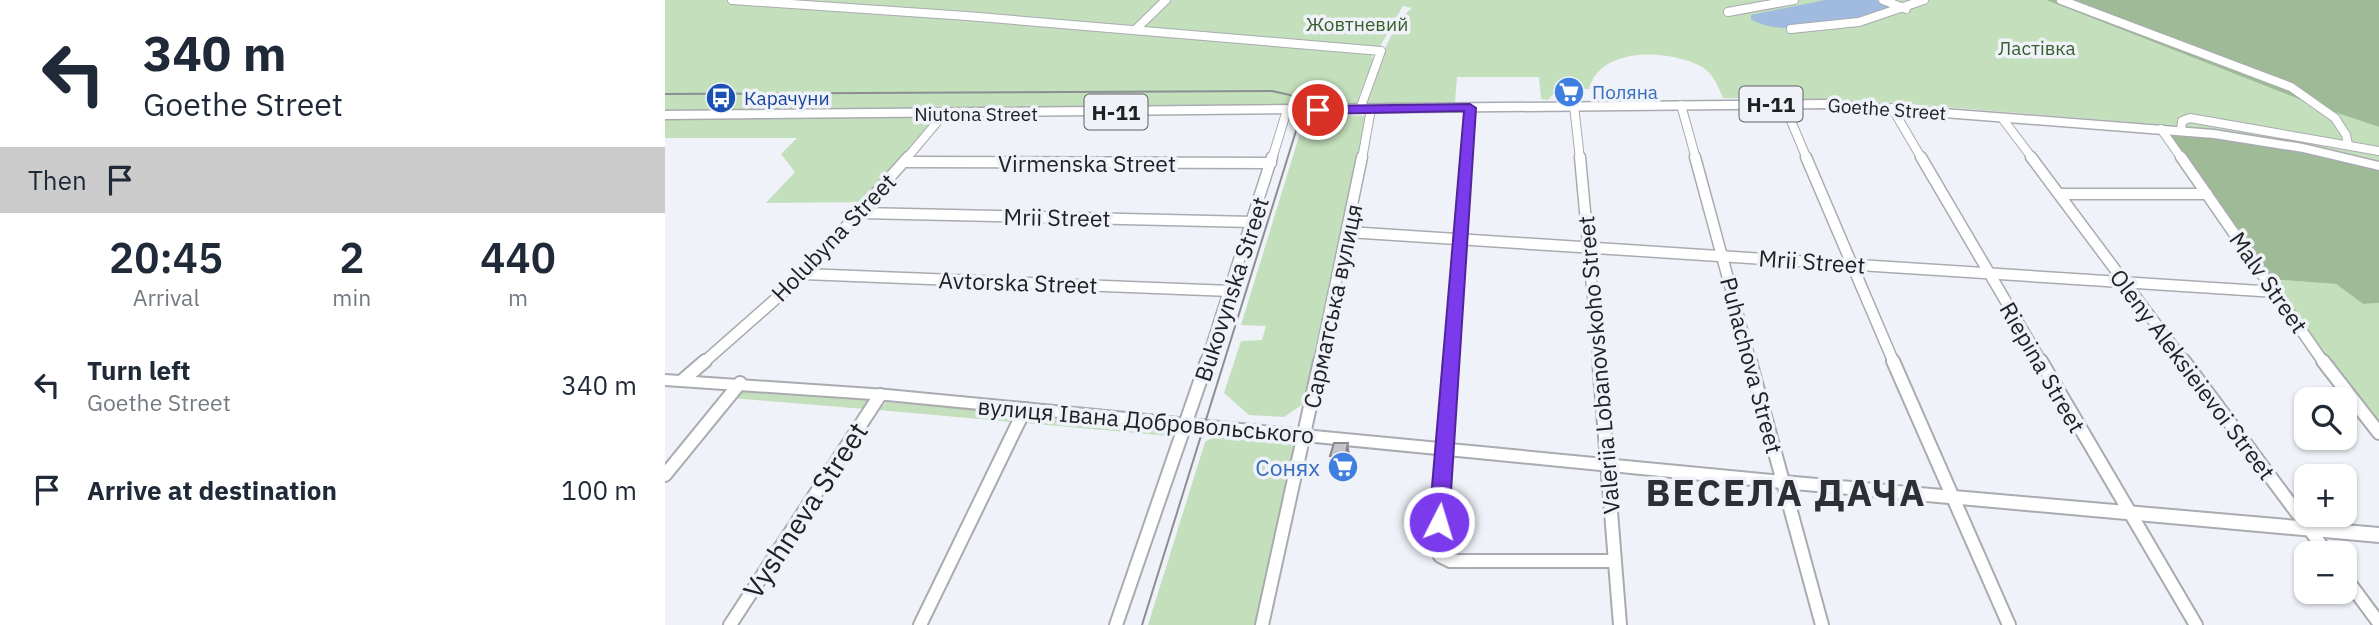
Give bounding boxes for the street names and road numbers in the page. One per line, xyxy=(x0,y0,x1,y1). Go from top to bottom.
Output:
road number: Н-11 xyxy=(1739,86,1803,122)
street label: Goethe Street xyxy=(1827,93,1947,125)
road number: Н-11 xyxy=(1085,94,1147,130)
street label: Niutona Street xyxy=(914,102,1038,126)
street label: Virmenska Street xyxy=(998,148,1176,178)
street label: Holubyna Street xyxy=(764,167,902,307)
street label: Bukovynska Street xyxy=(1187,193,1275,385)
street label: Mrii Street xyxy=(1003,201,1111,233)
street label: Сарматська вулиця xyxy=(1296,201,1368,411)
street label: Valeriia Lobanovskoho Street xyxy=(1570,215,1626,515)
street label: Malv Street xyxy=(2223,226,2315,338)
street label: Mrii Street xyxy=(1758,242,1866,280)
street label: Oleny Aleksieievoi Street xyxy=(2104,263,2282,485)
street label: Avtorska Street xyxy=(938,264,1098,300)
street label: Puhachova Street xyxy=(1714,273,1790,457)
street label: Riepina Street xyxy=(1993,296,2093,438)
street label: вулиця Івана Добровольського xyxy=(976,390,1316,450)
street label: Vyshneva Street xyxy=(734,415,876,605)

